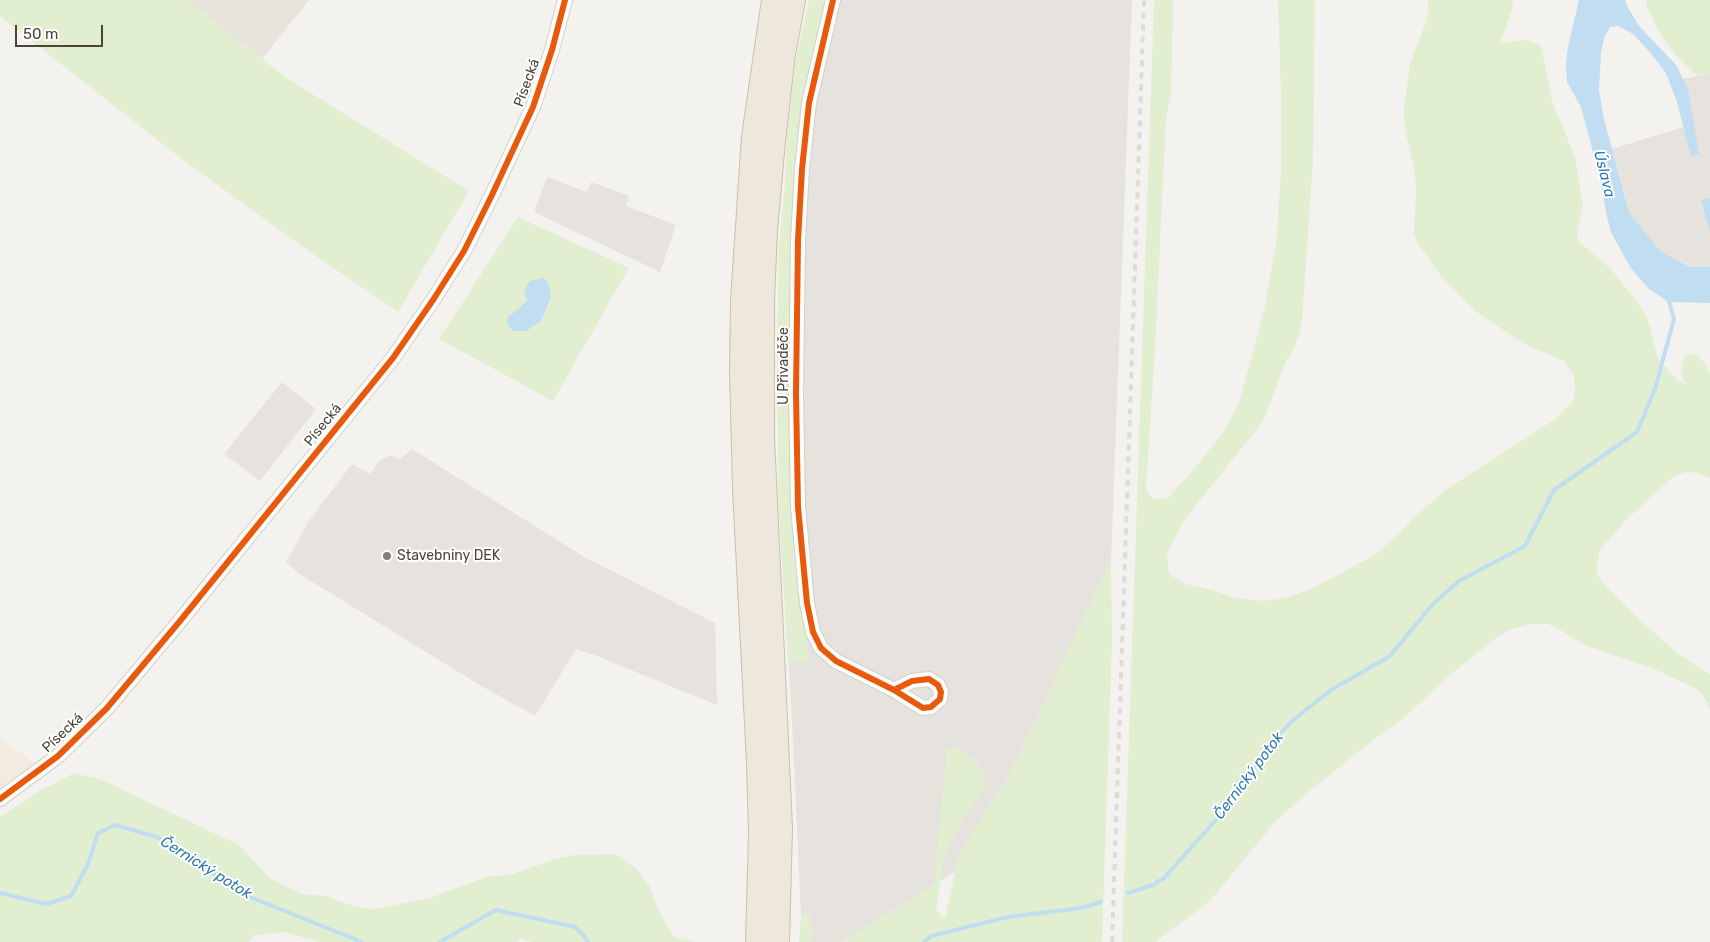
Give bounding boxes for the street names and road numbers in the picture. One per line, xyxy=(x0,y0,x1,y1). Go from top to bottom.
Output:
street label: Písecká xyxy=(511,57,543,109)
street label: U Přivaděče xyxy=(776,327,792,405)
street label: Písecká xyxy=(301,400,345,450)
street label: Písecká xyxy=(39,710,87,756)

